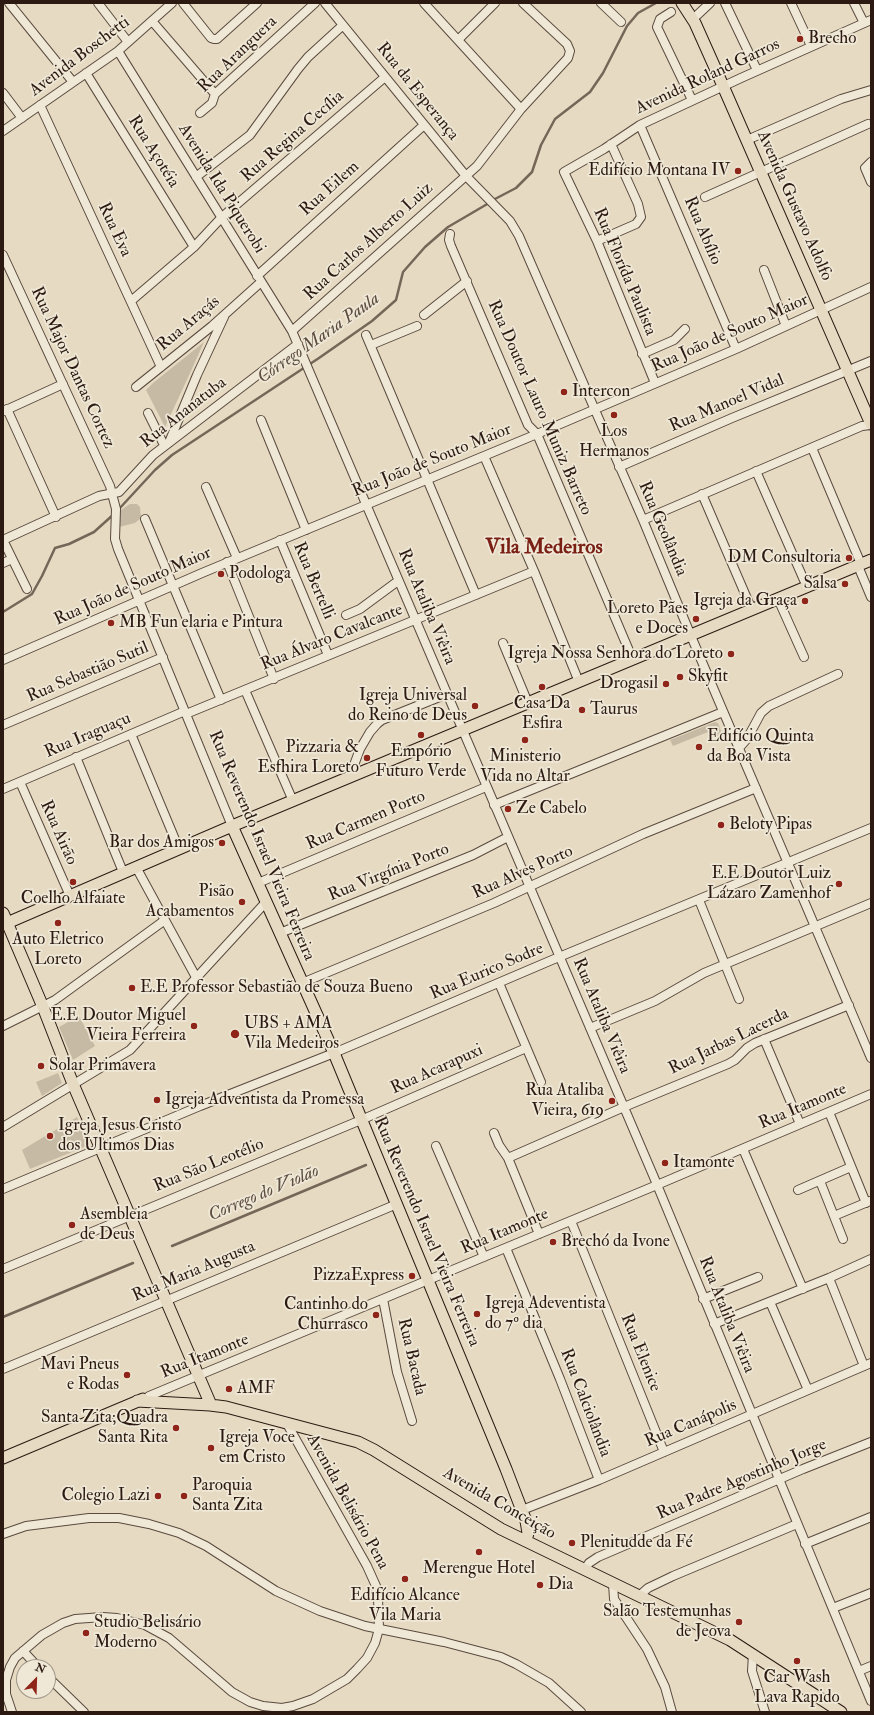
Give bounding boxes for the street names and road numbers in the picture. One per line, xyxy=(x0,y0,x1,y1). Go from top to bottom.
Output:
street label: Rua Aranguera xyxy=(194,12,282,98)
street label: Avenida Boschetti xyxy=(26,13,134,101)
street label: Avenida Roland Garros xyxy=(633,35,783,119)
street label: Rua da Esperança xyxy=(371,39,463,145)
street label: Rua Regina Cecília xyxy=(237,87,349,187)
street label: Rua Açotéia xyxy=(123,112,183,192)
street label: Avenida Ida Piquerobi xyxy=(173,121,269,257)
street label: Avenida Gustavo Adolfo xyxy=(752,128,836,284)
street label: Rua Eilem xyxy=(296,157,364,221)
street label: Rua Carlos Alberto Luiz xyxy=(300,179,438,305)
street label: Rua Abílio xyxy=(679,194,725,268)
street label: Rua Eva xyxy=(93,200,135,260)
street label: Rua Florída Paulista xyxy=(588,205,660,339)
street label: Rua Major Dantas Cortez xyxy=(26,284,118,452)
street label: Rua João de Souto Maior xyxy=(648,290,812,378)
street label: Rua Araçás xyxy=(154,292,224,356)
street label: Rua Doutor Lauro Muniz Barreto xyxy=(482,297,596,519)
street label: Rua Manoel Vidal xyxy=(667,371,787,437)
street label: Rua Ananatuba xyxy=(137,373,231,453)
street label: Rua João de Souto Maior xyxy=(349,420,515,502)
street label: Rua Geolândia xyxy=(633,479,691,579)
street label: Rua Bertelli xyxy=(288,539,338,623)
street label: Rua João de Souto Maior xyxy=(51,543,215,631)
street label: Rua Ataliba Viêira xyxy=(392,546,460,668)
street label: Rua Álvaro Cavalcante xyxy=(258,600,406,676)
street label: Rua Sebastião Sutil xyxy=(24,638,152,708)
street label: Rua Iraguaçu xyxy=(42,709,134,763)
street label: Rua Reverendo Israel Vieira Ferreira xyxy=(203,728,319,964)
street label: Rua Carmen Porto xyxy=(303,787,429,855)
street label: Rua Airão xyxy=(35,798,81,868)
street label: Rua Virgínia Porto xyxy=(326,839,452,907)
street label: Rua Alves Porto xyxy=(470,842,576,904)
street label: Rua Eurico Sodre xyxy=(427,939,547,1005)
street label: Rua Ataliba Viêira xyxy=(567,955,635,1077)
street label: Rua Jarbas Lacerda xyxy=(666,1004,792,1080)
street label: Rua Acarapuxi xyxy=(388,1041,486,1099)
street label: Rua Itamonte xyxy=(756,1079,850,1135)
street label: Rua Reverendo Israel Vieira Ferreira xyxy=(368,1114,484,1350)
street label: Rua São Leotélio xyxy=(151,1135,267,1197)
street label: Rua Itamonte xyxy=(458,1204,552,1260)
street label: Rua Maria Augusta xyxy=(130,1237,258,1307)
street label: Rua Ataliba Viêira xyxy=(693,1254,759,1376)
street label: Rua Elenice xyxy=(615,1311,665,1395)
street label: Rua Bacada xyxy=(392,1316,430,1398)
street label: Rua Itamonte xyxy=(158,1330,252,1384)
street label: Rua Calciolândia xyxy=(555,1346,615,1460)
street label: Rua Canápolis xyxy=(642,1395,740,1453)
street label: Avenida Belisário Pena xyxy=(301,1431,393,1573)
street label: Rua Padre Agostinho Jorge xyxy=(654,1435,830,1525)
street label: Avenida Conceição xyxy=(439,1464,559,1544)

